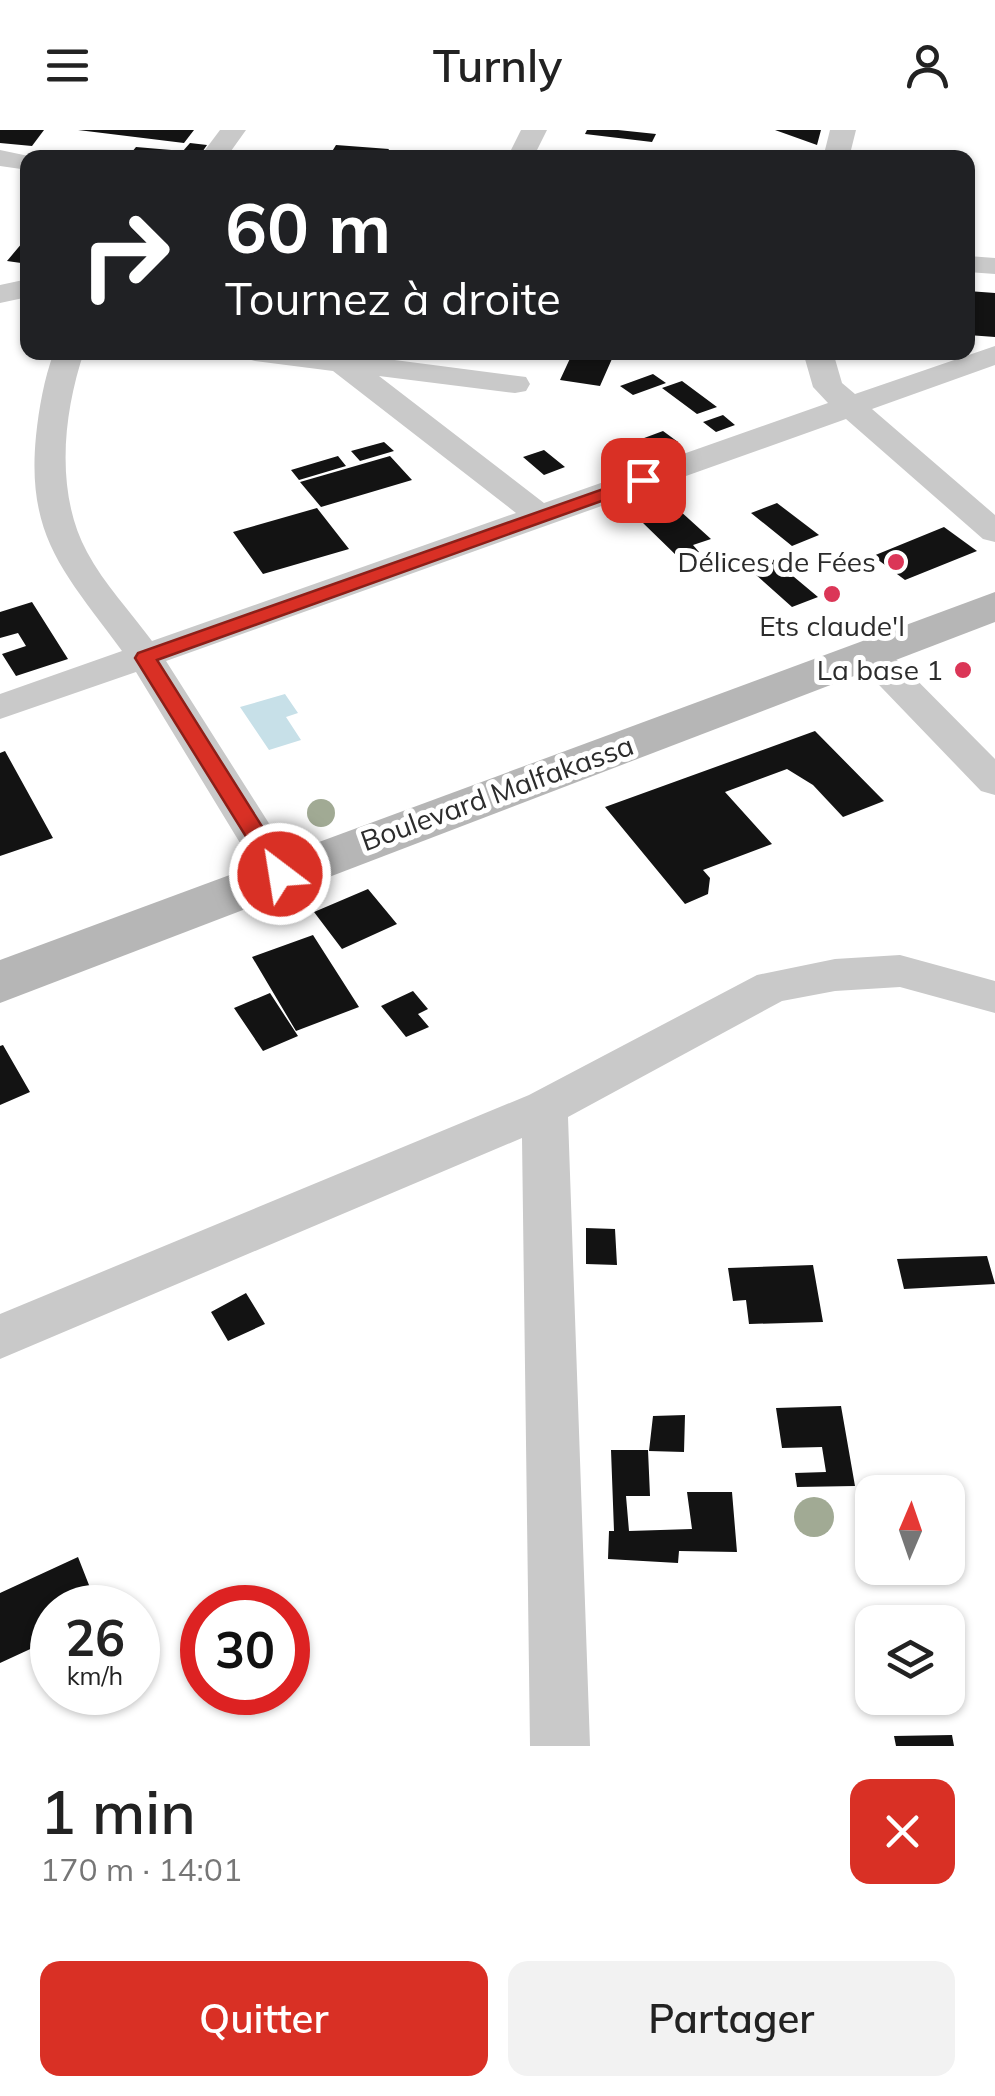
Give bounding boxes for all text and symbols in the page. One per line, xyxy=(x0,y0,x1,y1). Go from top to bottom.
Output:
text: Turnly xyxy=(433,37,562,93)
icon: menu xyxy=(40,38,95,93)
icon: person xyxy=(900,38,955,93)
text: 60 m xyxy=(225,183,391,271)
icon: right xyxy=(60,190,190,320)
text: Tournez à droite xyxy=(225,270,561,326)
pin xyxy=(601,438,686,523)
icon: arrive xyxy=(616,453,671,508)
place label: Délices de Fées xyxy=(678,544,876,579)
marker: Délices de Fées xyxy=(885,551,907,573)
marker: Ets claude'l xyxy=(821,583,843,605)
place label: Ets claude'l xyxy=(759,608,905,643)
place label: La base 1 xyxy=(817,652,943,687)
marker: La base 1 xyxy=(952,659,974,681)
street label: Boulevard Malfakassa xyxy=(356,727,638,858)
position arrow xyxy=(228,822,332,926)
north arrow xyxy=(855,1475,965,1585)
map controls xyxy=(855,1475,965,1715)
speed limit sign: 30 xyxy=(180,1585,310,1715)
button: layers xyxy=(855,1605,965,1715)
text: 26 xyxy=(65,1606,125,1669)
text: km/h xyxy=(67,1660,123,1691)
text: 1 min xyxy=(40,1774,196,1849)
button: close xyxy=(850,1779,955,1884)
text: 170 m · 14:01 xyxy=(40,1849,242,1889)
button: Quitter xyxy=(40,1961,488,2076)
button: Partager xyxy=(508,1961,955,2076)

